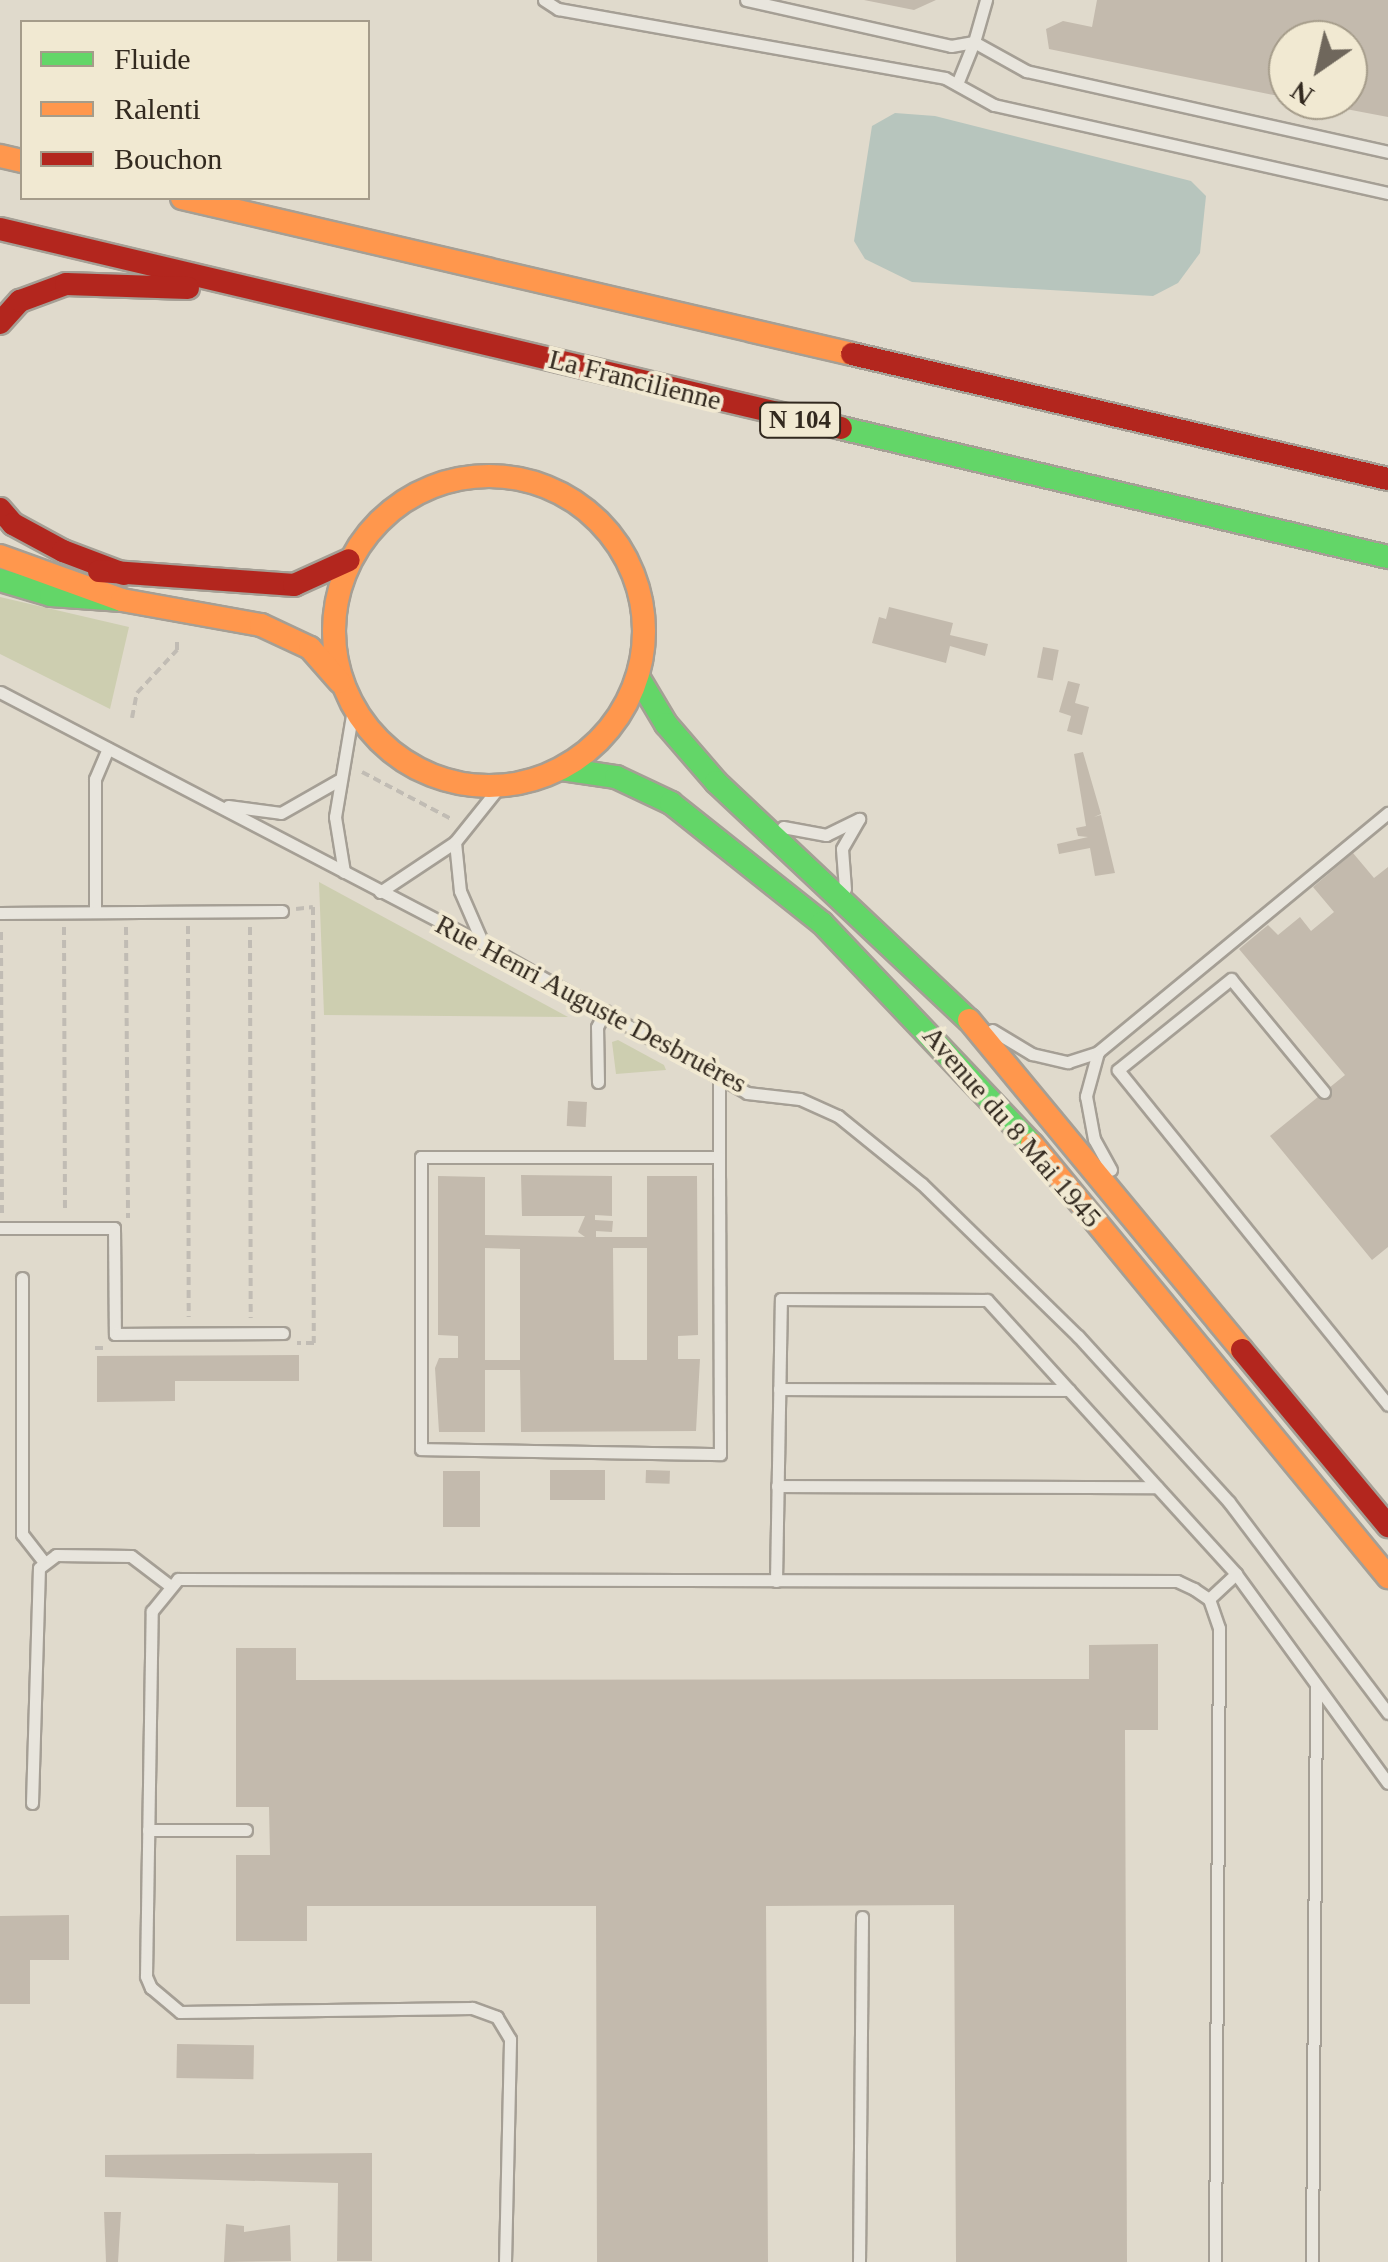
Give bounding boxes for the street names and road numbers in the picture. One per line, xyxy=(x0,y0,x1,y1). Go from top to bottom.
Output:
street label: La Francilienne xyxy=(545,342,725,418)
road number: N 104 xyxy=(758,400,842,440)
street label: Rue Henri Auguste Desbruères xyxy=(429,907,753,1101)
street label: Avenue du 8 Mai 1945 xyxy=(915,1019,1109,1235)

